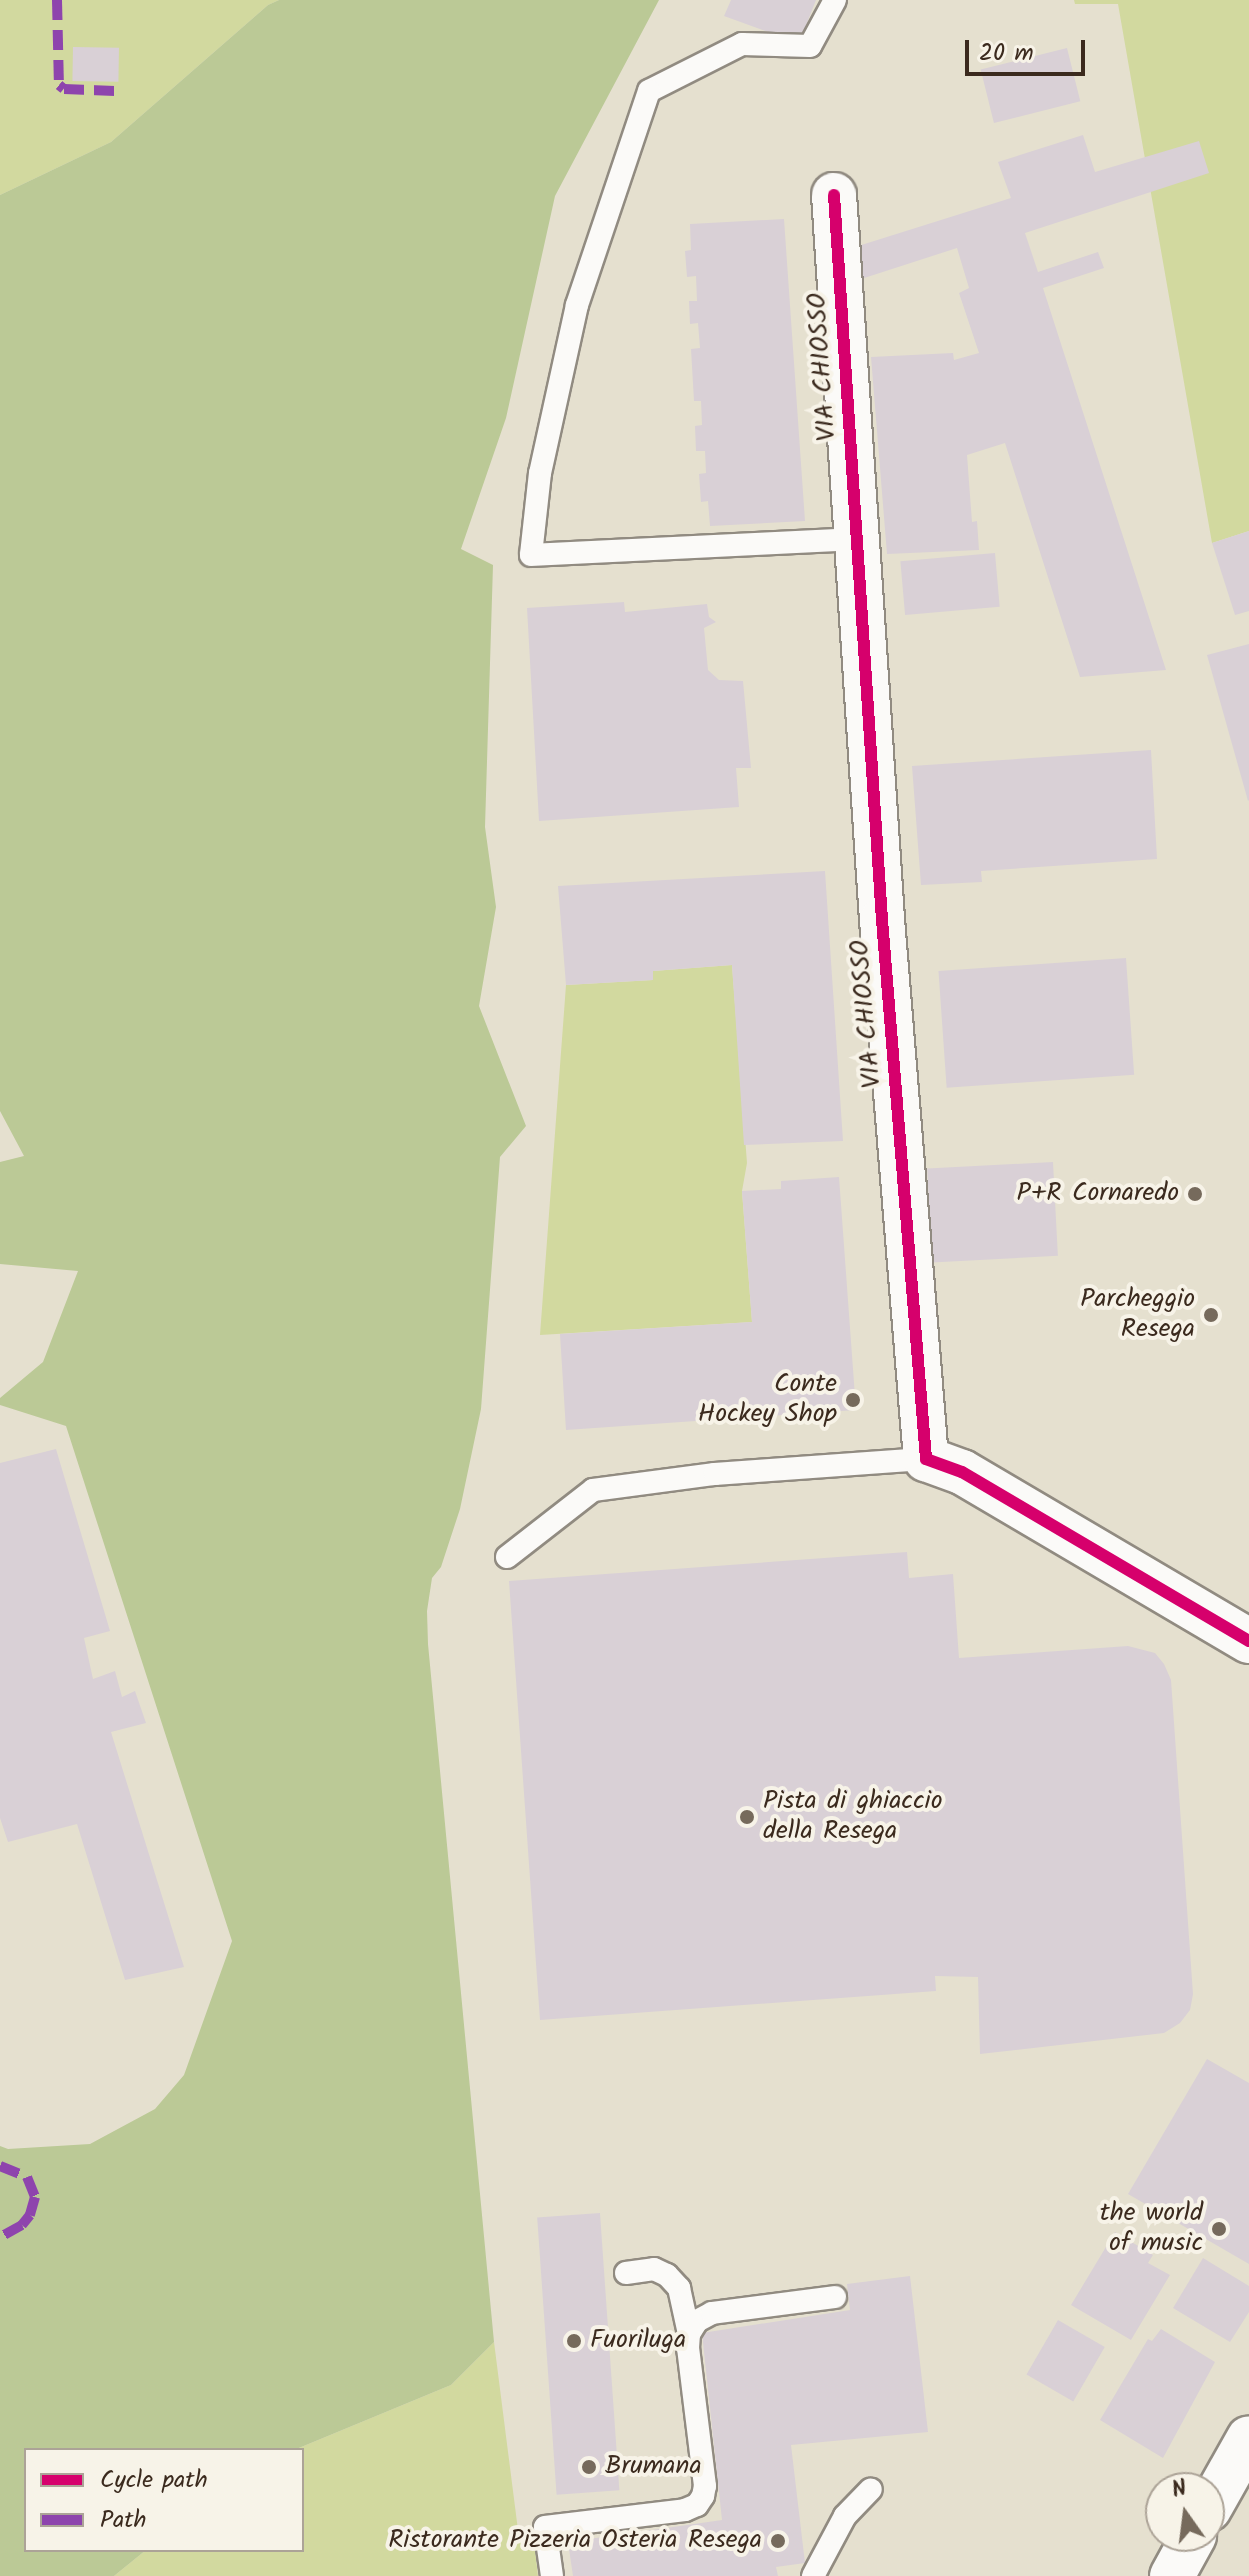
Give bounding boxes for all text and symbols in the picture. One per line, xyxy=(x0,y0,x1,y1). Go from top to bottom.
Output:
scale bar xyxy=(969,24,1089,74)
text: 20 m xyxy=(979,34,1034,73)
street label: VIA CHIOSSO xyxy=(802,292,844,442)
street label: VIA CHIOSSO xyxy=(845,939,889,1089)
place label: P+R Cornaredo xyxy=(1017,1178,1179,1210)
marker: P+R Cornaredo xyxy=(1186,1185,1204,1203)
place label: Parcheggio Resega xyxy=(1080,1284,1195,1346)
marker: Parcheggio Resega xyxy=(1202,1306,1220,1324)
place label: Conte Hockey Shop xyxy=(698,1369,837,1430)
marker: Conte Hockey Shop xyxy=(844,1391,862,1409)
place label: Pista di ghiaccio della Resega xyxy=(763,1786,942,1848)
marker: Pista di ghiaccio della Resega xyxy=(738,1808,756,1826)
place label: the world of music xyxy=(1100,2198,1203,2260)
marker: the world of music xyxy=(1210,2220,1228,2238)
place label: Fuoriluga xyxy=(590,2325,686,2357)
marker: Fuoriluga xyxy=(565,2332,583,2350)
legend xyxy=(24,2448,304,2552)
place label: Brumana xyxy=(605,2451,702,2483)
marker: Brumana xyxy=(580,2458,598,2476)
text: Cycle path xyxy=(100,2461,208,2500)
north arrow xyxy=(1145,2472,1225,2552)
text: N xyxy=(1169,2472,1191,2509)
text: Path xyxy=(100,2501,146,2540)
place label: Ristorante Pizzeria Osteria Resega xyxy=(388,2525,762,2557)
marker: Ristorante Pizzeria Osteria Resega xyxy=(769,2532,787,2550)

